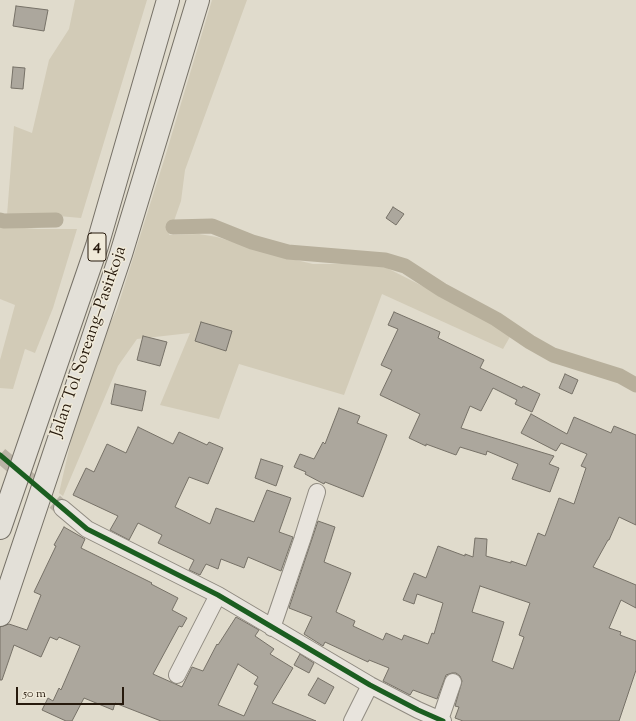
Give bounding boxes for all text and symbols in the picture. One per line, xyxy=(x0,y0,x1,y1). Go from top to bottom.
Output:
road number: 4 xyxy=(88,233,106,261)
street label: Jalan Tol Soreang–Pasirkoja xyxy=(48,244,132,440)
scale bar xyxy=(18,679,126,705)
text: 50 m xyxy=(23,685,46,703)

